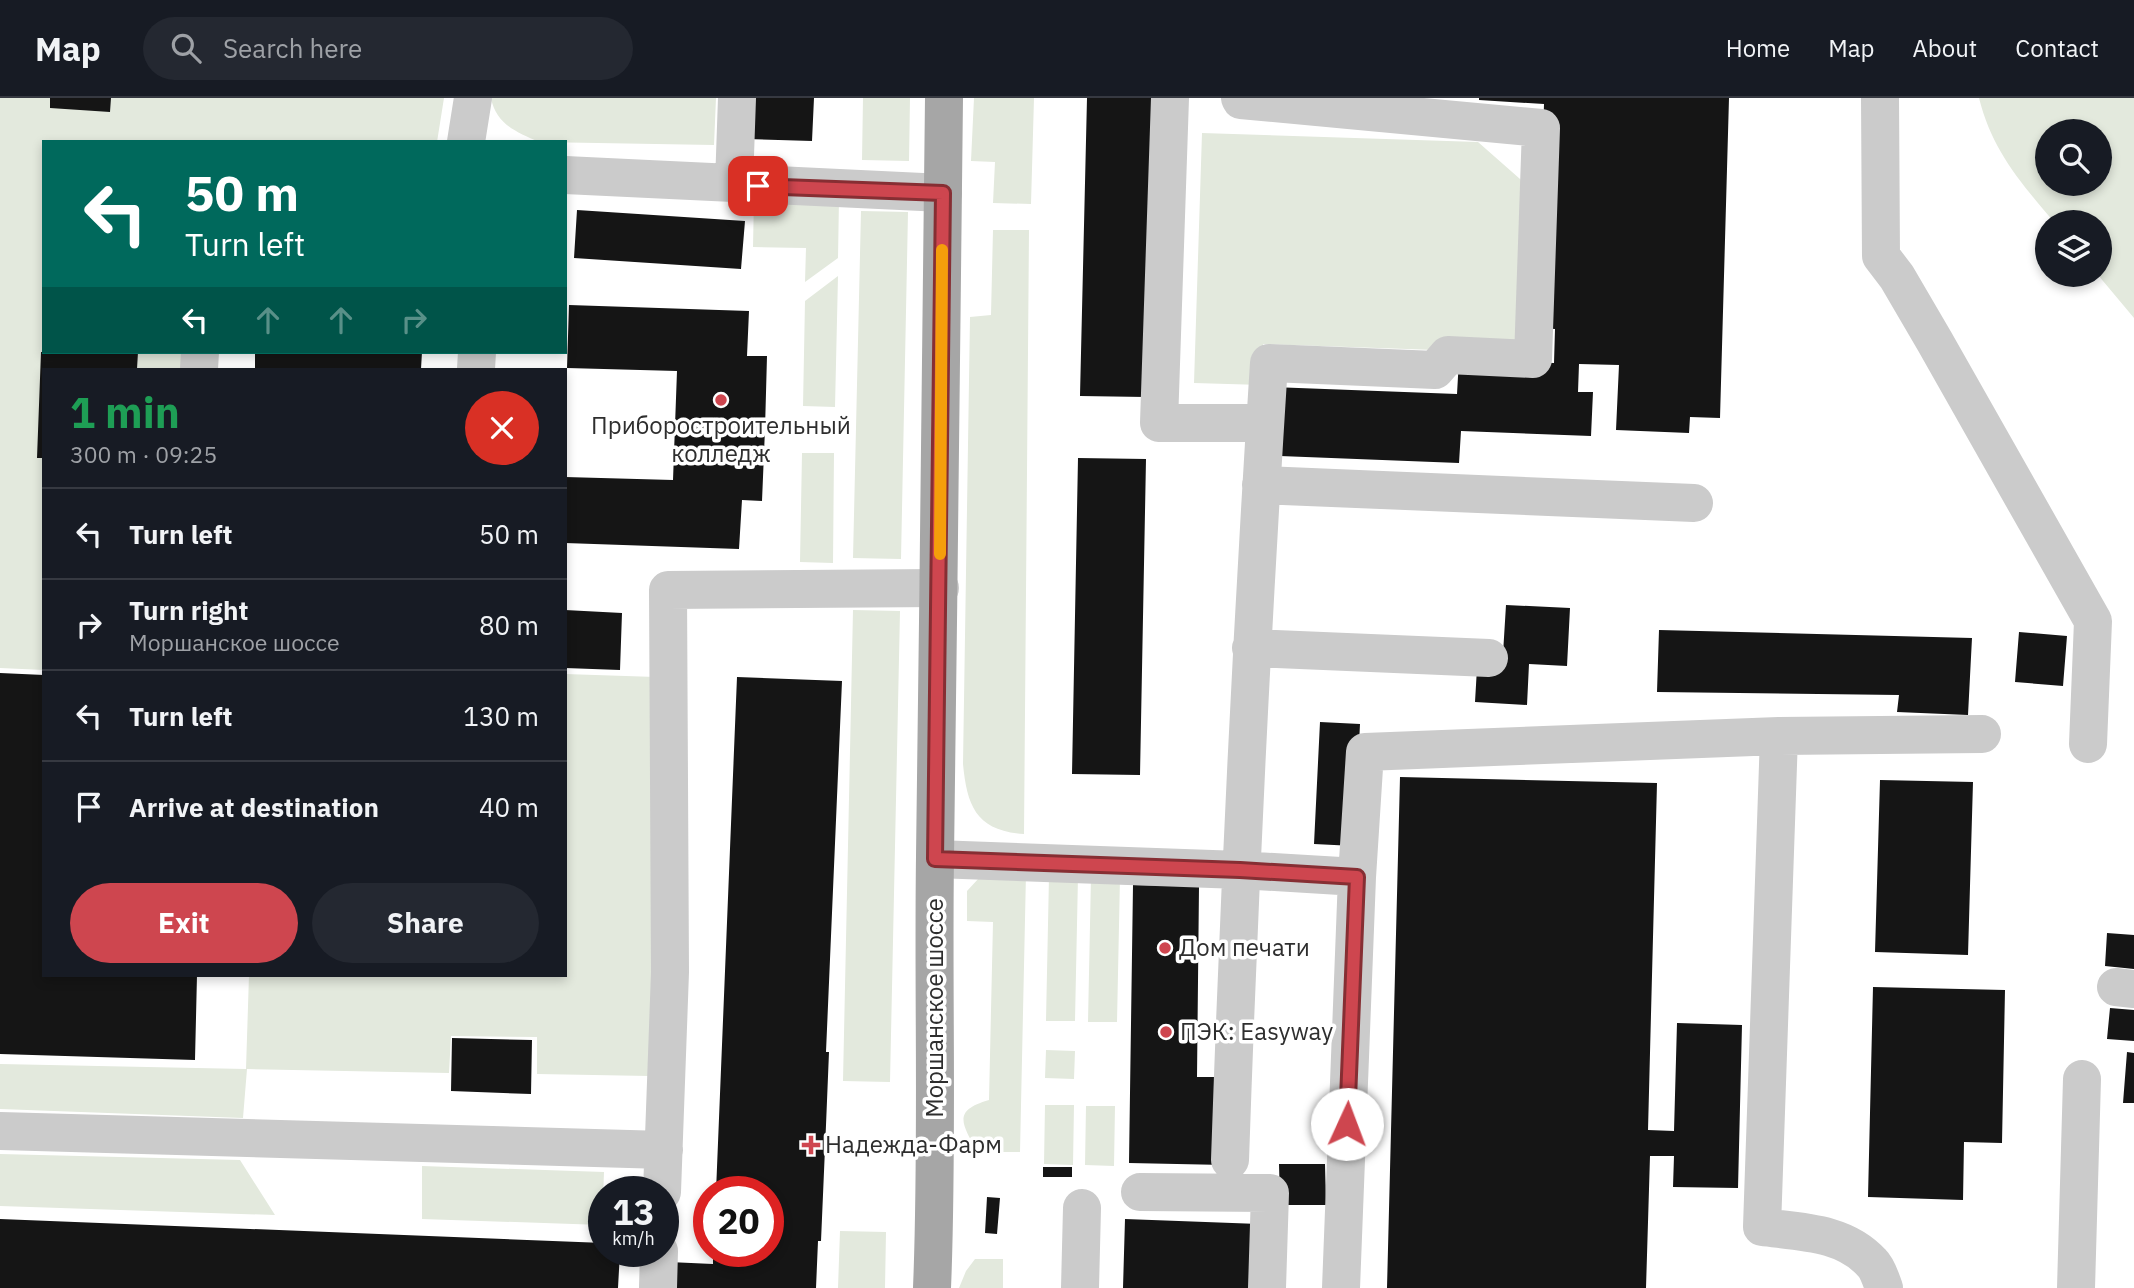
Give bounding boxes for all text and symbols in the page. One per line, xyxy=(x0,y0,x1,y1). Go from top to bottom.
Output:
search box xyxy=(143,17,633,80)
text: Map xyxy=(35,27,101,70)
icon: search xyxy=(167,29,205,67)
text: Search here xyxy=(223,31,362,65)
text: Home xyxy=(1726,32,1790,64)
text: Map xyxy=(1828,32,1874,64)
text: About xyxy=(1912,32,1977,64)
text: Contact xyxy=(2015,32,2099,64)
map controls xyxy=(2035,119,2112,287)
button: search xyxy=(2035,119,2112,196)
pin xyxy=(728,156,788,216)
text: 50 m xyxy=(185,161,299,224)
icon: arrive xyxy=(739,167,777,205)
icon: left xyxy=(70,168,161,259)
button: layers xyxy=(2035,210,2112,287)
text: Turn left xyxy=(185,223,305,265)
icon: left xyxy=(176,301,214,339)
icon: ahead xyxy=(249,301,287,339)
icon: ahead xyxy=(322,301,360,339)
icon: right xyxy=(395,301,433,339)
text: 1 min xyxy=(70,385,180,440)
button: close xyxy=(465,391,539,465)
marker: Приборостроительный колледж xyxy=(713,392,729,408)
place label: Приборостроительный колледж xyxy=(591,409,851,469)
text: 300 m · 09:25 xyxy=(70,439,217,469)
icon: left xyxy=(70,515,108,553)
text: Turn left xyxy=(129,517,232,551)
text: 50 m xyxy=(479,517,539,551)
text: Turn right xyxy=(129,593,248,627)
icon: right xyxy=(70,606,108,644)
text: 80 m xyxy=(479,608,539,642)
text: Моршанское шоссе xyxy=(129,627,340,657)
icon: left xyxy=(70,697,108,735)
text: Turn left xyxy=(129,699,232,733)
text: 130 m xyxy=(463,699,539,733)
icon: arrive xyxy=(70,788,108,826)
text: Arrive at destination xyxy=(129,790,379,824)
text: 40 m xyxy=(479,790,539,824)
button: Exit xyxy=(70,883,298,963)
button: Share xyxy=(312,883,539,963)
street label: Моршанское шоссе xyxy=(918,898,950,1118)
place label: Дом печати xyxy=(1179,931,1310,963)
marker: Дом печати xyxy=(1157,940,1173,956)
place label: ПЭК: Easyway xyxy=(1180,1015,1333,1047)
marker: ПЭК: Easyway xyxy=(1158,1024,1174,1040)
position arrow xyxy=(1310,1087,1384,1161)
place label: Надежда-Фарм xyxy=(825,1128,1002,1160)
marker: Надежда-Фарм xyxy=(803,1137,819,1153)
speed limit sign: 20 xyxy=(693,1176,784,1267)
text: 13 xyxy=(612,1189,655,1235)
text: km/h xyxy=(612,1227,655,1250)

